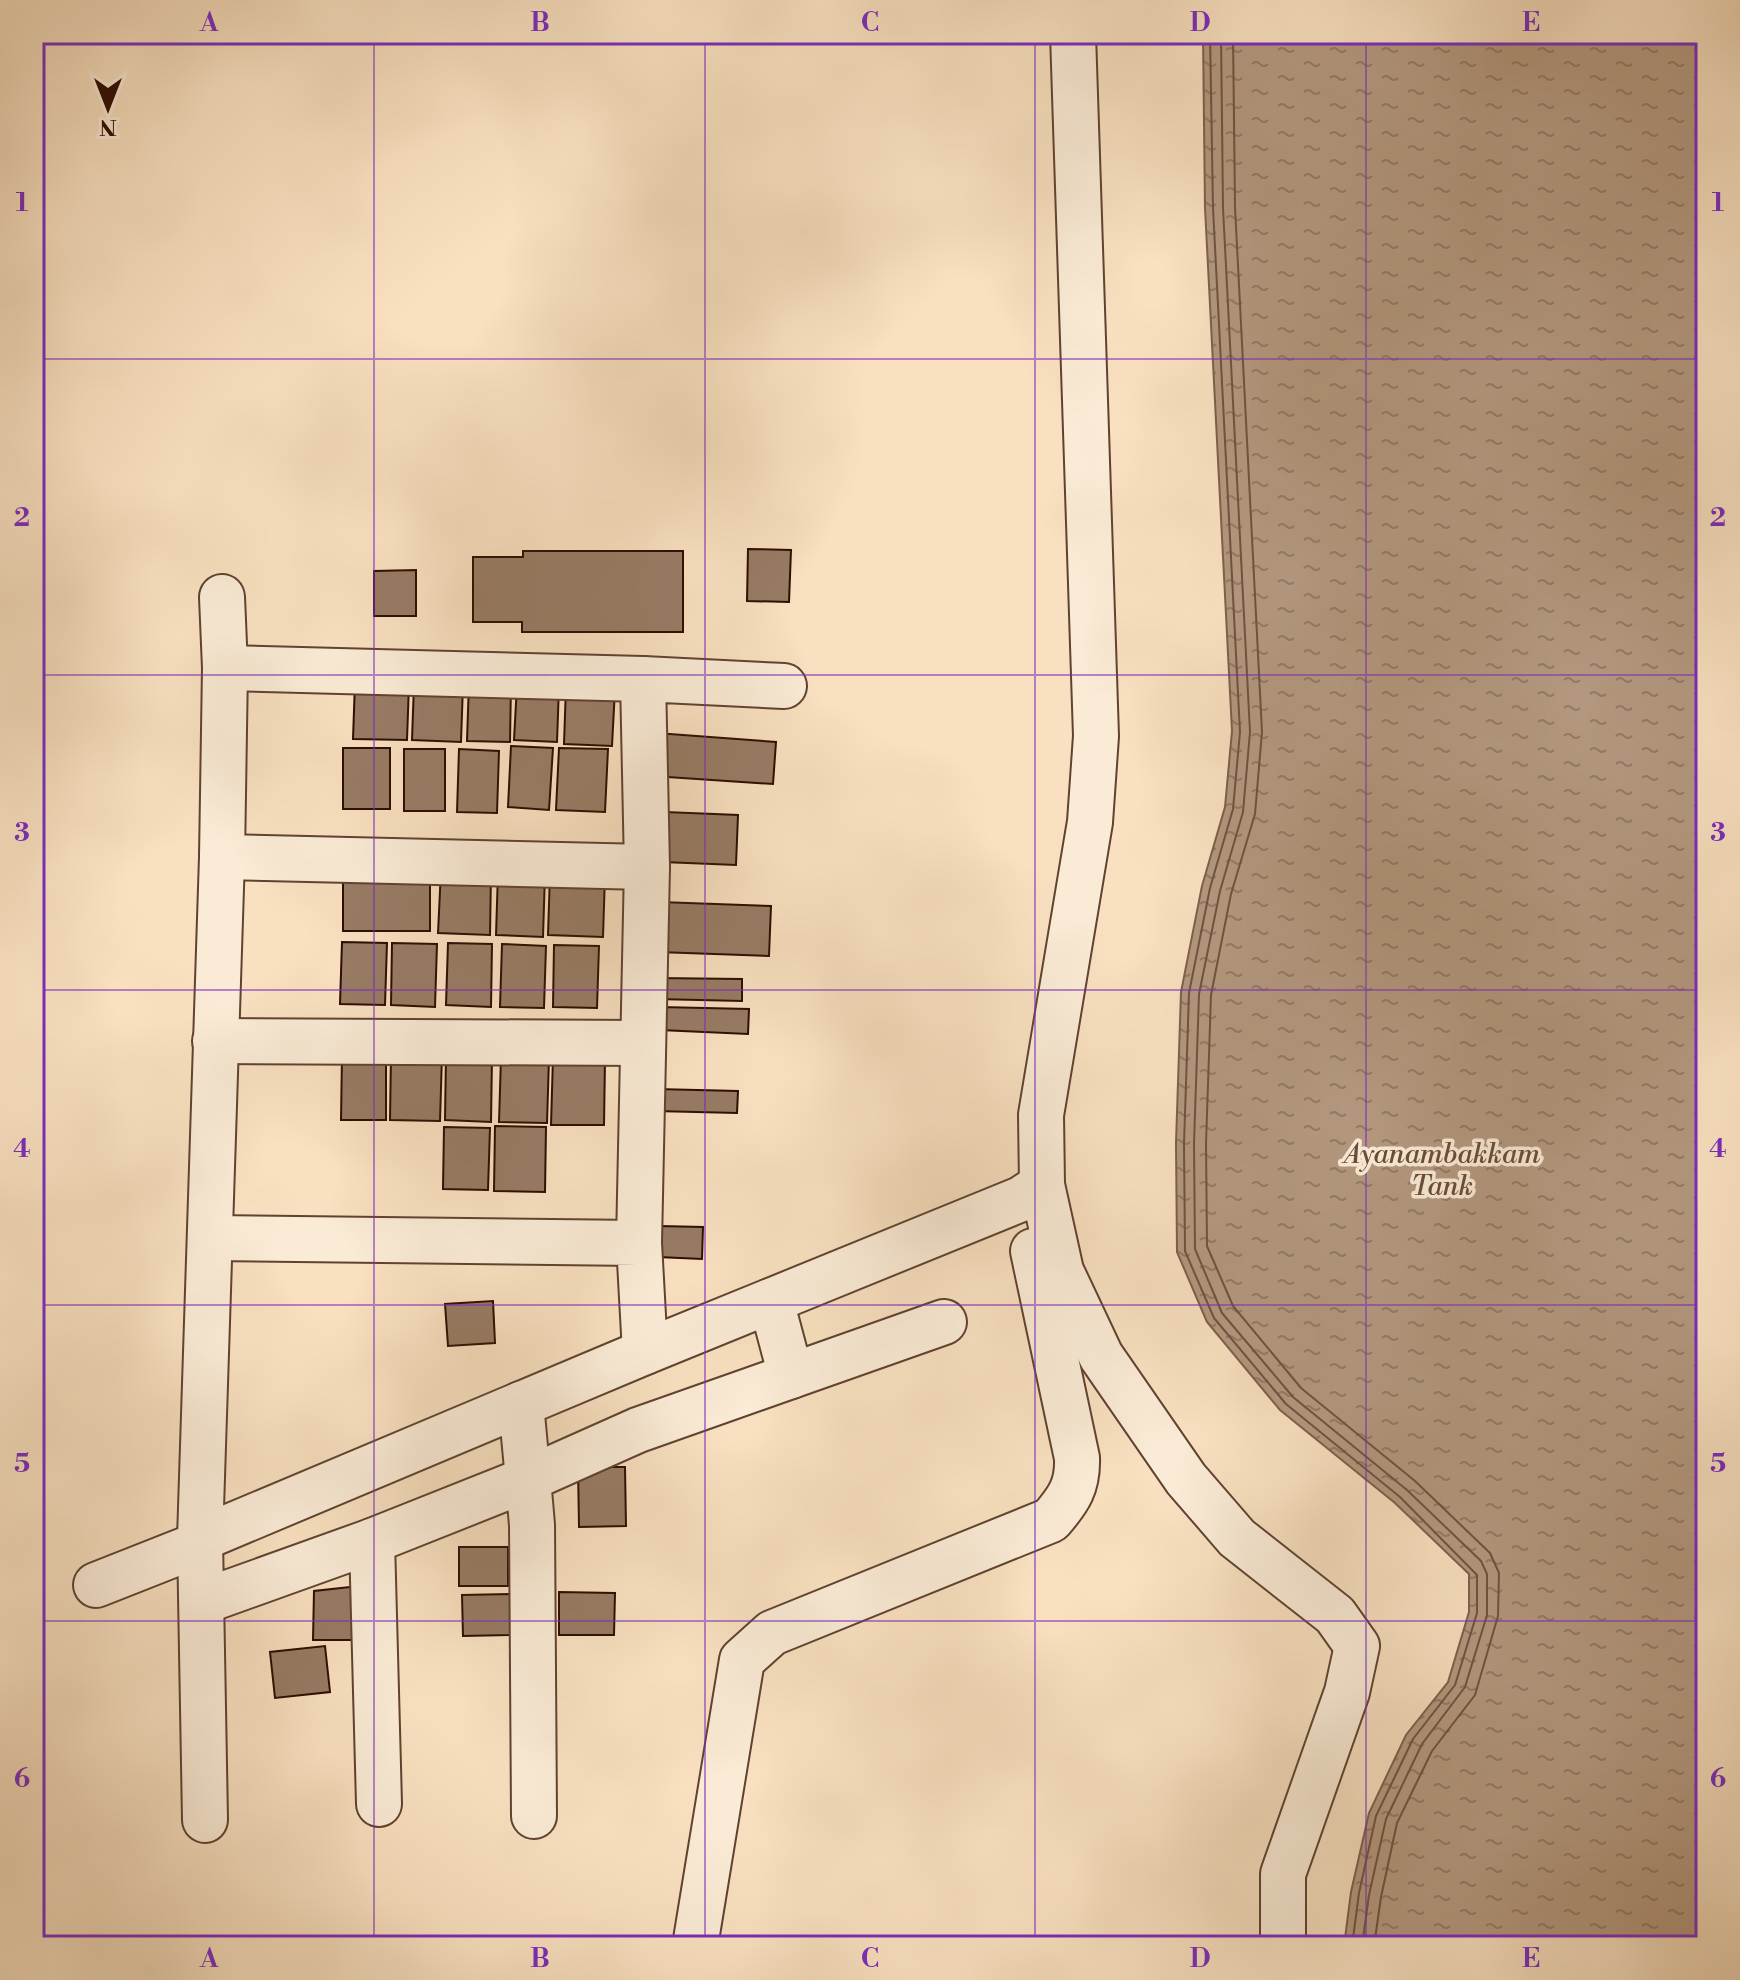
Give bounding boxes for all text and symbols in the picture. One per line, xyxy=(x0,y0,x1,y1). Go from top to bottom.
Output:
text: A xyxy=(199,7,219,39)
text: B xyxy=(530,7,550,39)
text: C xyxy=(861,7,879,39)
text: D xyxy=(1190,7,1210,39)
text: E xyxy=(1522,7,1540,39)
north arrow xyxy=(68,68,148,148)
text: N xyxy=(99,113,117,140)
text: 1 xyxy=(16,187,29,219)
text: 1 xyxy=(1712,187,1725,219)
text: 2 xyxy=(14,502,30,534)
text: 2 xyxy=(1710,502,1726,534)
text: 3 xyxy=(14,817,30,849)
text: 3 xyxy=(1710,817,1726,849)
text: 4 xyxy=(13,1133,31,1165)
text: 4 xyxy=(1709,1133,1727,1165)
water label: Ayanambakkam Tank xyxy=(1341,1137,1540,1204)
text: 5 xyxy=(14,1448,30,1480)
text: 5 xyxy=(1710,1448,1726,1480)
text: 6 xyxy=(14,1763,30,1795)
text: 6 xyxy=(1710,1763,1726,1795)
text: A xyxy=(199,1943,219,1975)
text: B xyxy=(530,1943,550,1975)
text: C xyxy=(861,1943,879,1975)
text: D xyxy=(1190,1943,1210,1975)
text: E xyxy=(1522,1943,1540,1975)

